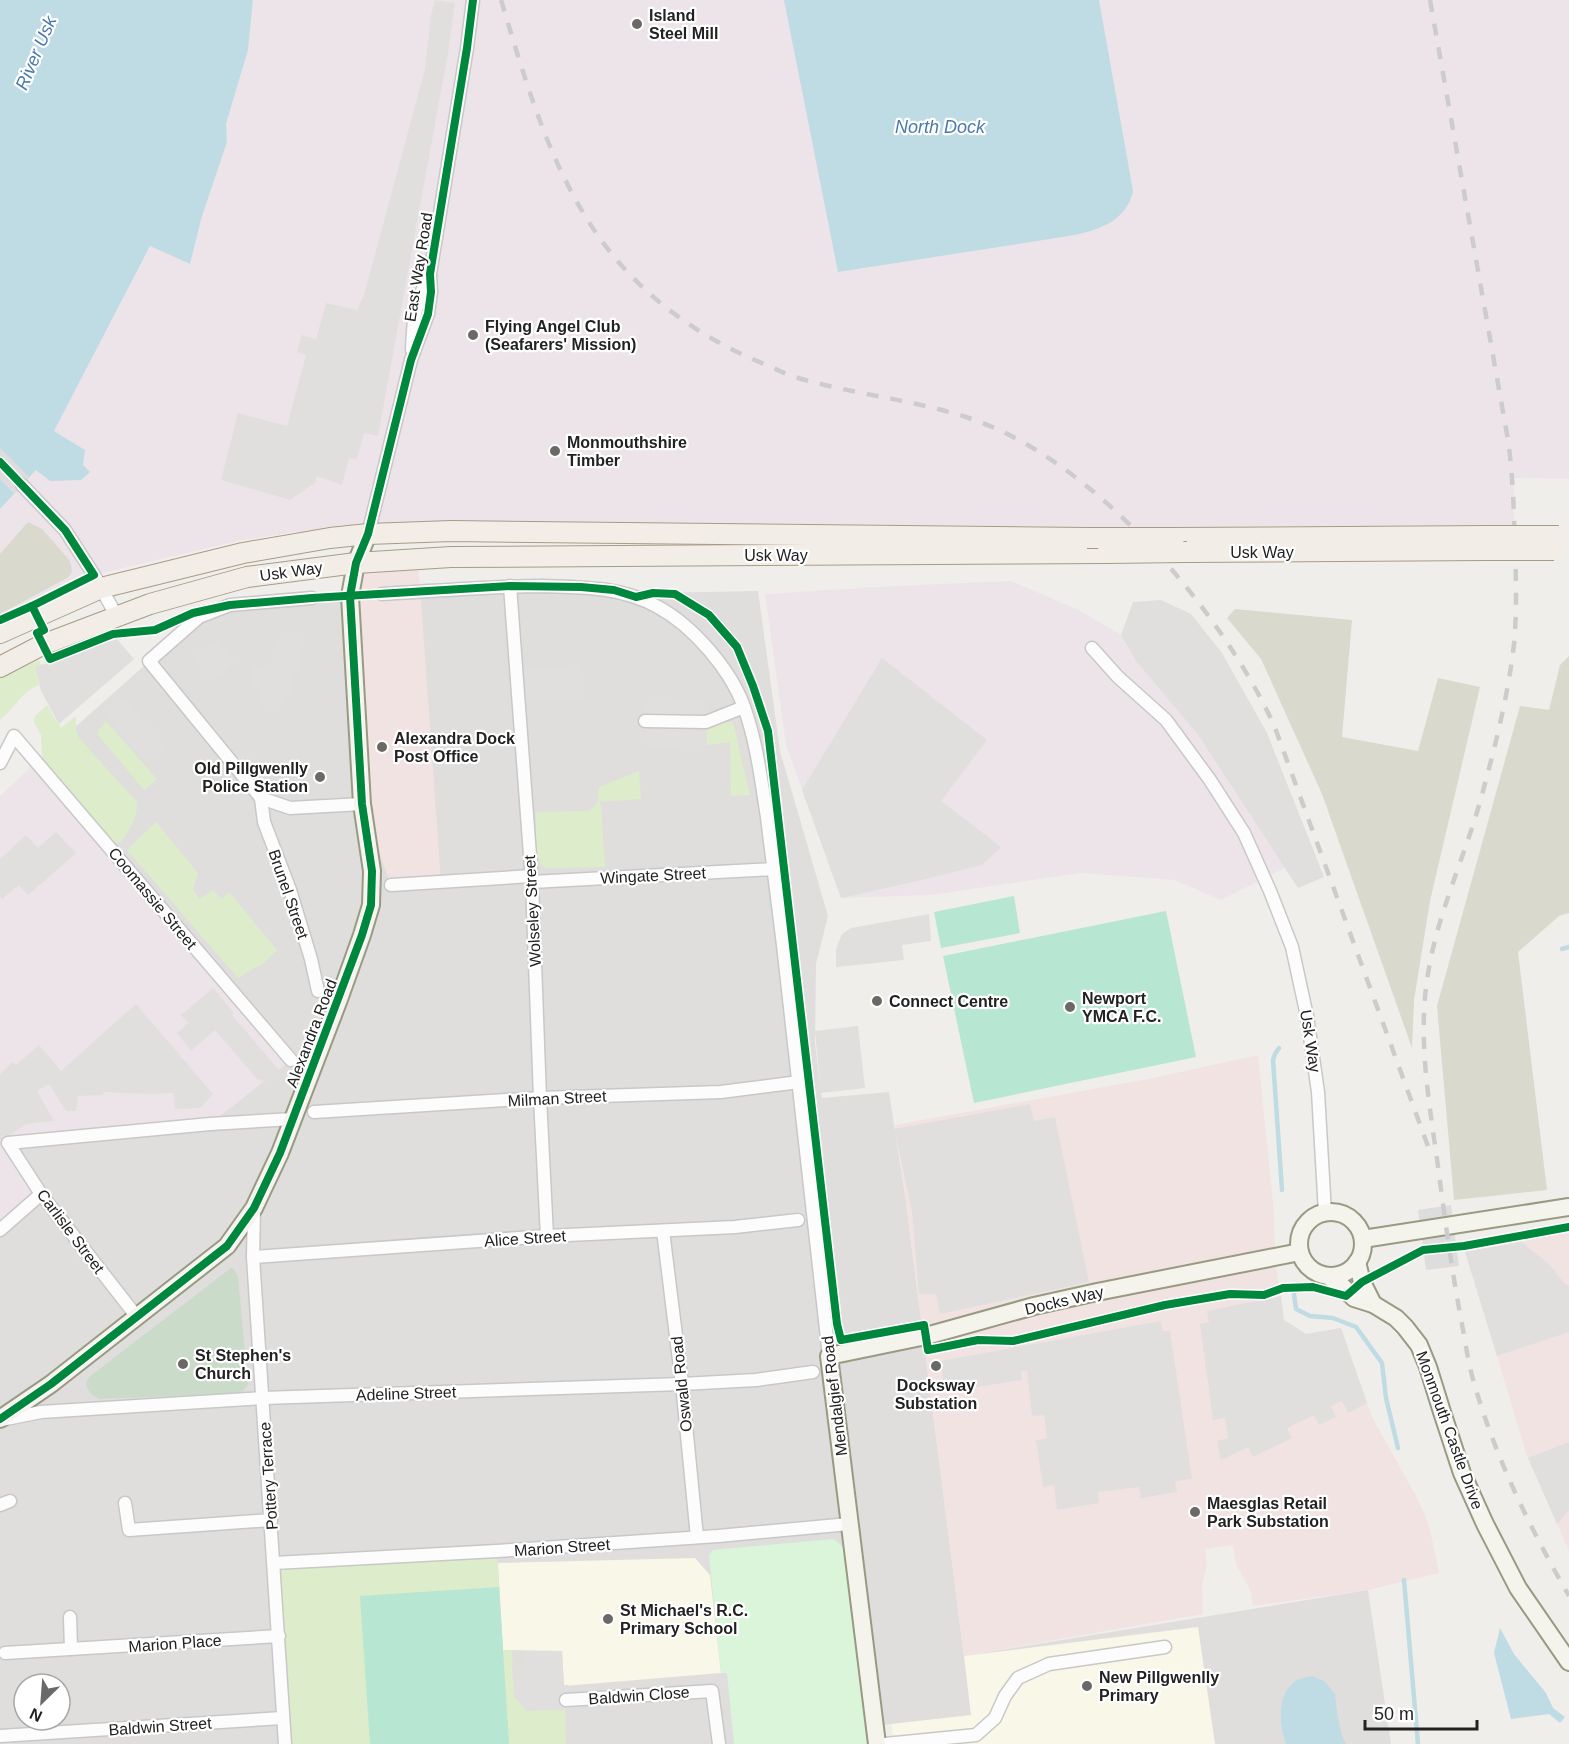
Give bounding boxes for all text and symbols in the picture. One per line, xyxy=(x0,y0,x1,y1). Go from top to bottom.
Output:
place label: Island Steel Mill xyxy=(649,7,718,42)
water label: River Usk xyxy=(12,12,61,93)
marker: Island Steel Mill xyxy=(630,17,644,31)
water label: North Dock xyxy=(895,117,986,137)
street label: East Way Road xyxy=(401,211,436,323)
place label: Flying Angel Club (Seafarers' Mission) xyxy=(485,318,636,353)
marker: Flying Angel Club (Seafarers' Mission) xyxy=(466,328,480,342)
place label: Monmouthshire Timber xyxy=(567,434,687,469)
marker: Monmouthshire Timber xyxy=(548,444,562,458)
street label: Usk Way xyxy=(1230,544,1294,561)
street label: Usk Way xyxy=(744,547,808,564)
street label: Usk Way xyxy=(258,559,324,584)
place label: Alexandra Dock Post Office xyxy=(394,730,515,765)
marker: Alexandra Dock Post Office xyxy=(375,740,389,754)
place label: Old Pillgwenlly Police Station xyxy=(194,760,308,795)
marker: Old Pillgwenlly Police Station xyxy=(313,770,327,784)
street label: Coomassie Street xyxy=(105,844,200,953)
street label: Brunel Street xyxy=(265,847,312,942)
street label: Wolseley Street xyxy=(521,854,544,967)
street label: Wingate Street xyxy=(600,864,707,887)
street label: Alexandra Road xyxy=(283,977,340,1090)
place label: Newport YMCA F.C. xyxy=(1082,990,1161,1025)
place label: Connect Centre xyxy=(889,993,1008,1010)
marker: Connect Centre xyxy=(870,994,884,1008)
marker: Newport YMCA F.C. xyxy=(1063,1000,1077,1014)
street label: Usk Way xyxy=(1297,1008,1324,1074)
street label: Milman Street xyxy=(507,1087,607,1110)
street label: Carlisle Street xyxy=(34,1186,108,1277)
street label: Alice Street xyxy=(484,1227,567,1250)
street label: Docks Way xyxy=(1023,1283,1105,1318)
street label: Oswald Road xyxy=(668,1335,695,1433)
street label: Mendalgief Road xyxy=(819,1335,850,1457)
place label: St Stephen's Church xyxy=(195,1347,291,1382)
street label: Monmouth Castle Drive xyxy=(1413,1349,1486,1512)
marker: St Stephen's Church xyxy=(176,1357,190,1371)
marker: Docksway Substation xyxy=(929,1359,943,1373)
place label: Docksway Substation xyxy=(895,1377,977,1412)
street label: Adeline Street xyxy=(355,1383,457,1404)
street label: Pottery Terrace xyxy=(256,1421,281,1531)
place label: Maesglas Retail Park Substation xyxy=(1207,1495,1329,1530)
marker: Maesglas Retail Park Substation xyxy=(1188,1505,1202,1519)
street label: Marion Street xyxy=(514,1536,611,1559)
place label: St Michael's R.C. Primary School xyxy=(620,1602,748,1637)
marker: St Michael's R.C. Primary School xyxy=(601,1612,615,1626)
street label: Marion Place xyxy=(128,1632,222,1655)
place label: New Pillgwenlly Primary xyxy=(1099,1669,1219,1704)
north arrow xyxy=(12,1672,72,1732)
marker: New Pillgwenlly Primary xyxy=(1080,1679,1094,1693)
street label: Baldwin Close xyxy=(588,1683,690,1708)
scale bar xyxy=(1365,1693,1478,1731)
text: 50 m xyxy=(1374,1704,1414,1724)
text: N xyxy=(27,1705,45,1725)
street label: Baldwin Street xyxy=(108,1714,213,1739)

